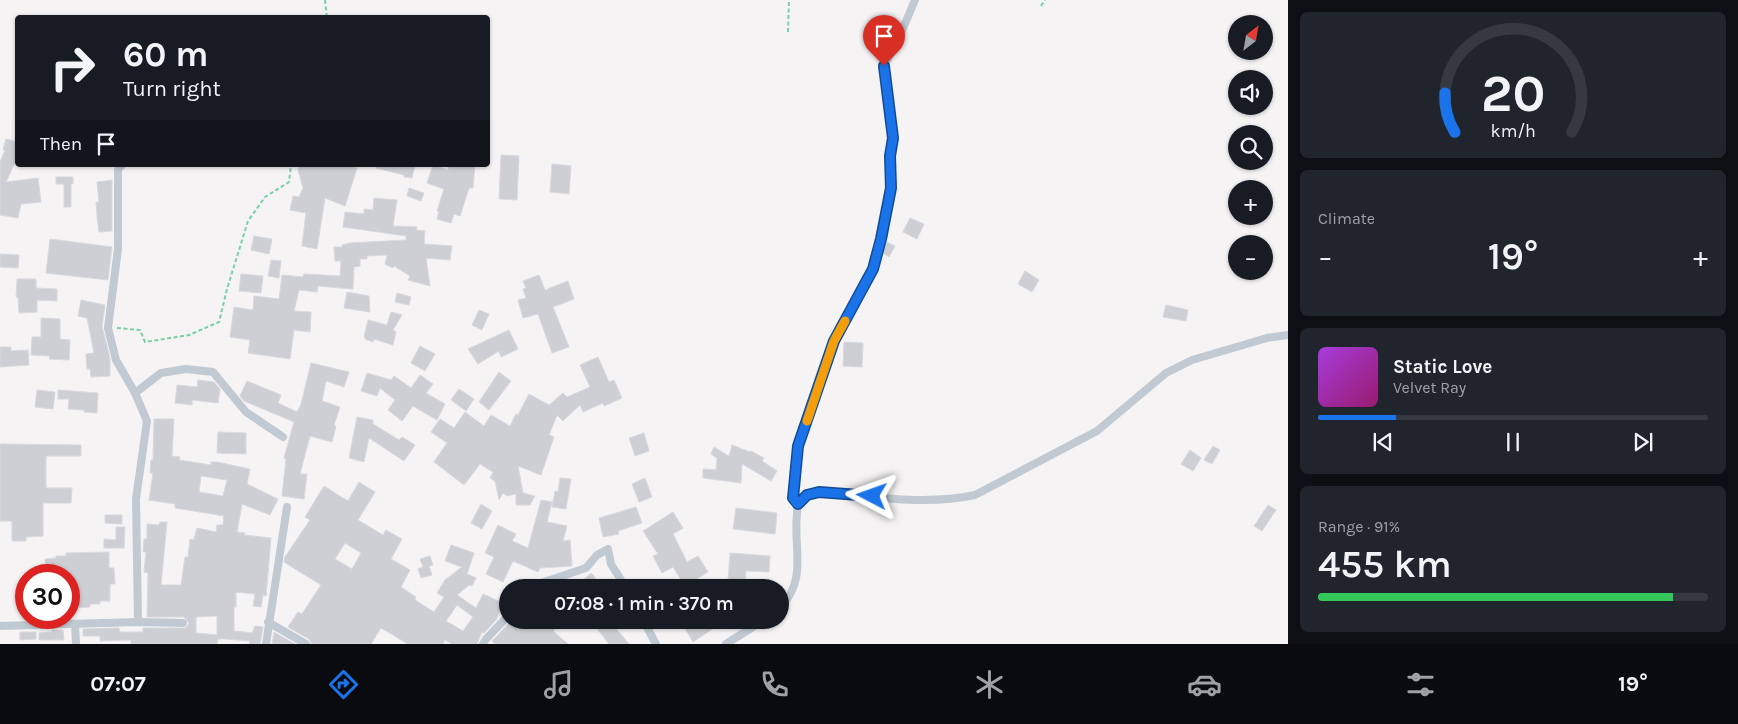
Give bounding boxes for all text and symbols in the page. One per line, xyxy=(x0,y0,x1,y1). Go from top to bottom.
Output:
pin xyxy=(863,15,905,66)
north arrow xyxy=(1228,15,1272,60)
map controls xyxy=(1228,15,1273,280)
icon: arrive xyxy=(870,22,898,50)
text: 60 m xyxy=(123,34,208,75)
icon: right xyxy=(40,35,105,100)
text: 20 xyxy=(1481,63,1545,124)
button: sound xyxy=(1228,70,1273,115)
text: Turn right xyxy=(123,76,221,102)
text: km/h xyxy=(1490,121,1536,142)
button: search xyxy=(1228,125,1273,170)
icon: arrive xyxy=(92,130,120,158)
text: Then xyxy=(40,133,82,155)
button: + xyxy=(1228,180,1273,225)
text: Climate xyxy=(1318,209,1375,228)
text: 19° xyxy=(1488,234,1538,279)
button: − xyxy=(1228,235,1273,280)
text: − xyxy=(1318,240,1333,273)
text: + xyxy=(1693,240,1708,273)
text: Static Love xyxy=(1393,356,1492,378)
text: Velvet Ray xyxy=(1393,378,1466,397)
icon: previous xyxy=(1369,428,1397,456)
icon: pause xyxy=(1499,428,1527,456)
icon: next xyxy=(1629,428,1657,456)
position arrow xyxy=(845,469,897,521)
text: Range · 91% xyxy=(1318,517,1400,536)
text: 455 km xyxy=(1318,542,1452,587)
speed limit sign: 30 xyxy=(15,564,80,629)
text: 07:08 · 1 min · 370 m xyxy=(554,593,734,615)
icon: directions xyxy=(326,667,361,702)
icon: music xyxy=(541,667,576,702)
icon: phone xyxy=(757,667,792,702)
icon: climate xyxy=(972,667,1007,702)
icon: car xyxy=(1187,667,1222,702)
icon: filters xyxy=(1403,667,1438,702)
text: 07:07 xyxy=(90,671,146,697)
text: 19° xyxy=(1618,671,1648,697)

